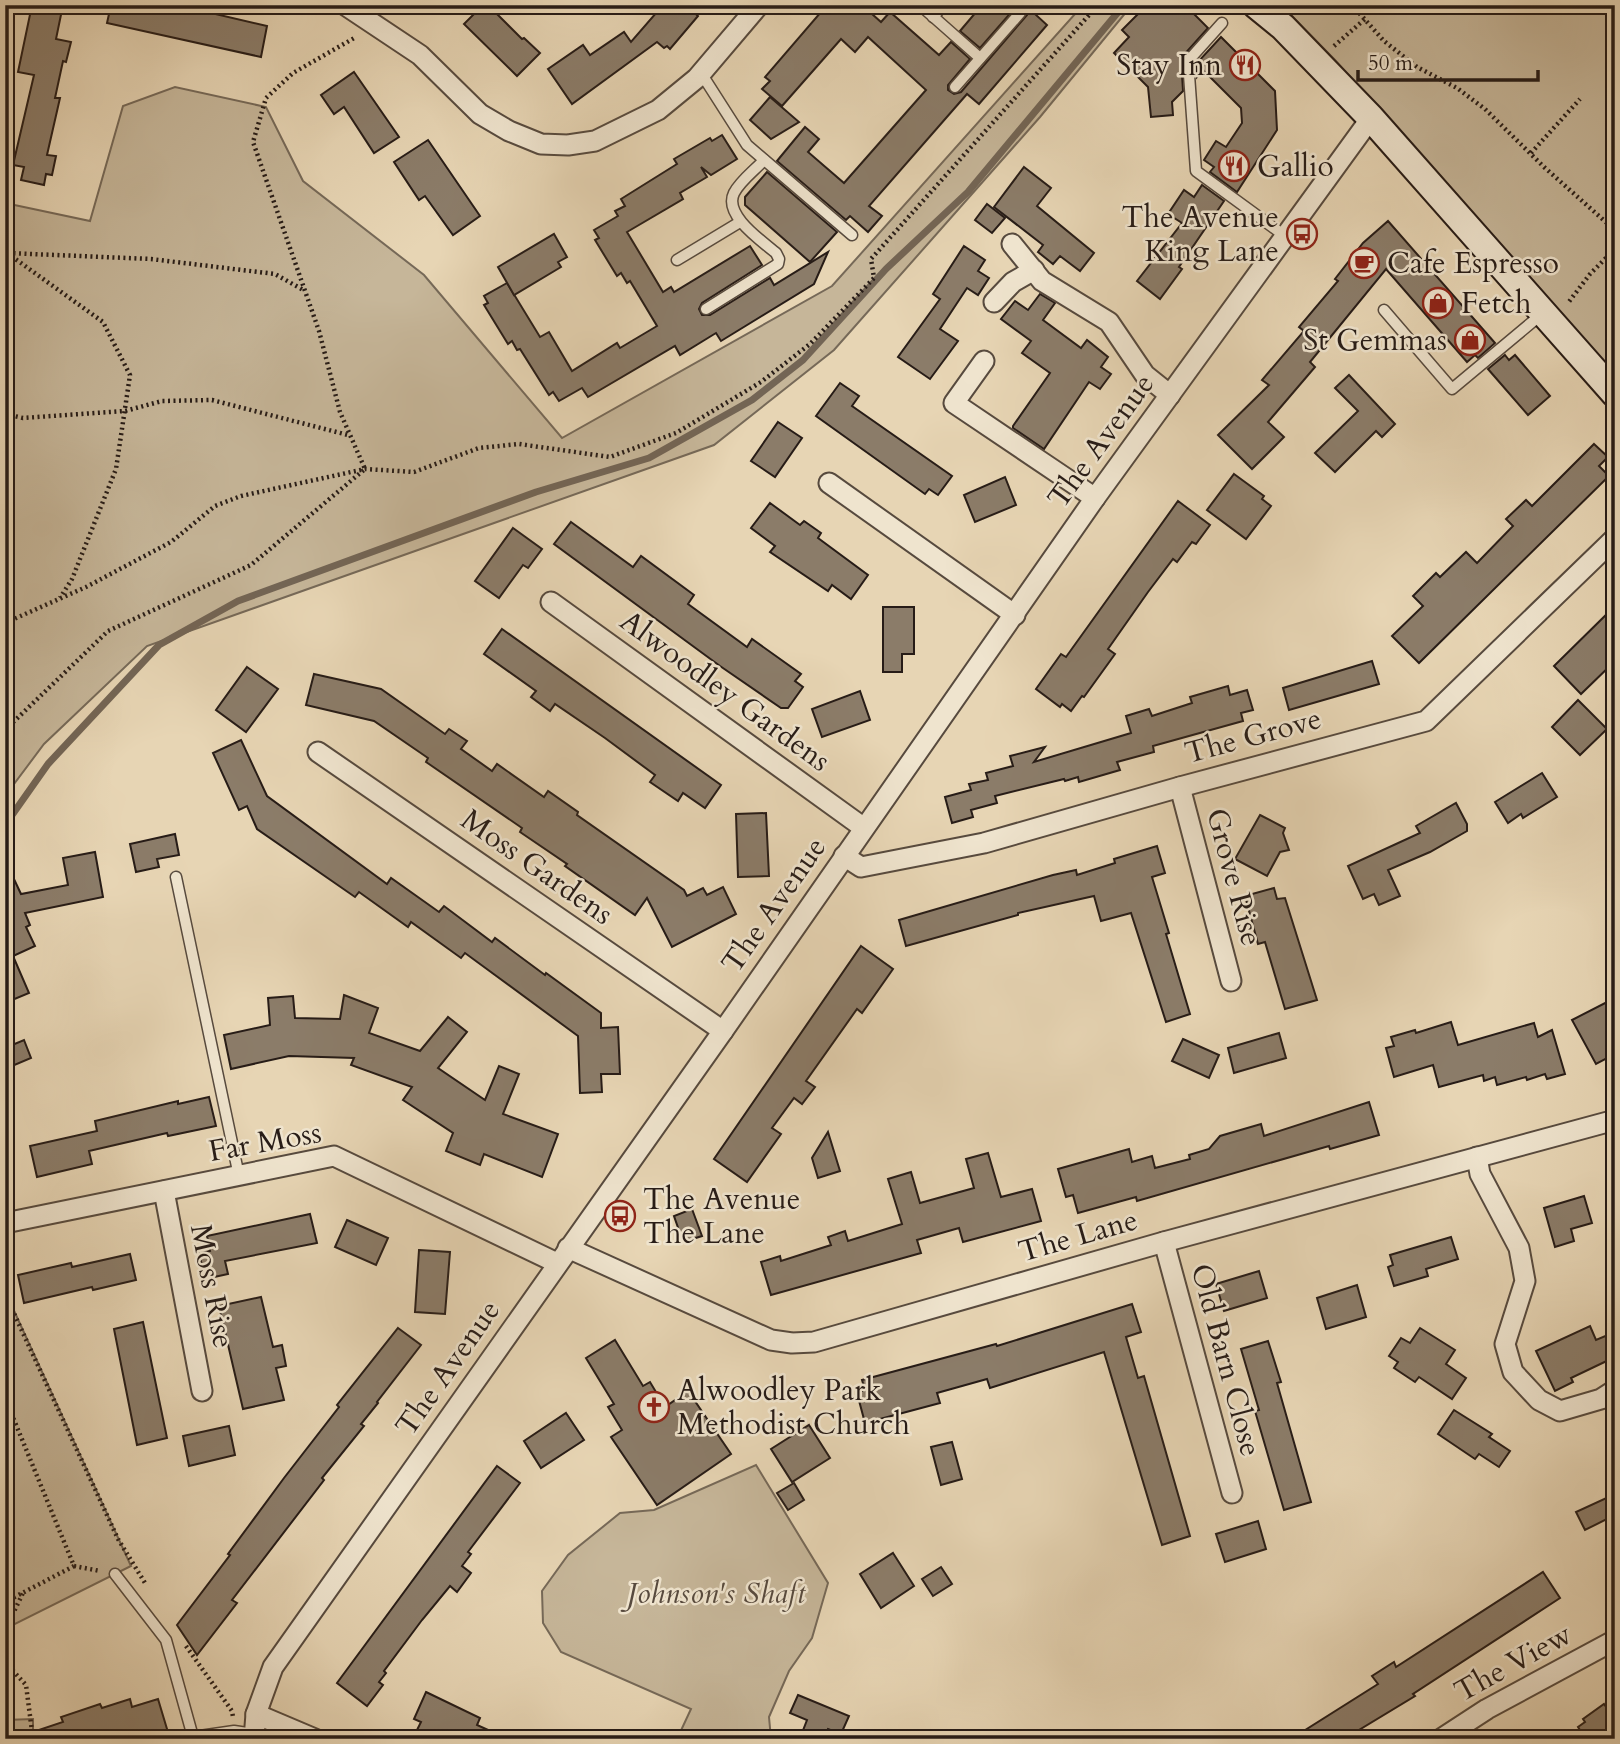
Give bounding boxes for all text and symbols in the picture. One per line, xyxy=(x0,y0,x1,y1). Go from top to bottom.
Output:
scale bar xyxy=(1358,38,1538,82)
place label: Stay Inn xyxy=(1116,45,1222,86)
restaurant icon: Stay Inn xyxy=(1228,48,1262,82)
text: 50 m xyxy=(1368,49,1413,78)
place label: Gallio xyxy=(1257,146,1334,187)
restaurant icon: Gallio xyxy=(1217,149,1251,183)
place label: The Avenue King Lane xyxy=(1122,197,1279,272)
bus stop icon: The Avenue King Lane xyxy=(1285,217,1319,251)
place label: Cafe Espresso xyxy=(1387,243,1559,284)
cafe icon: Cafe Espresso xyxy=(1347,246,1381,280)
place label: Fetch xyxy=(1461,283,1532,324)
shop icon: Fetch xyxy=(1421,286,1455,320)
place label: St Gemmas xyxy=(1303,320,1447,361)
shop icon: St Gemmas xyxy=(1453,323,1487,357)
street label: The Avenue xyxy=(1038,365,1164,517)
street label: Alwoodley Gardens xyxy=(611,601,839,781)
street label: The Grove xyxy=(1180,698,1326,774)
street label: Moss Gardens xyxy=(453,799,621,935)
street label: Grove Rise xyxy=(1196,804,1272,950)
street label: The Avenue xyxy=(712,829,836,981)
street label: Far Moss xyxy=(205,1112,325,1172)
place label: The Avenue The Lane xyxy=(643,1179,800,1254)
bus stop icon: The Avenue The Lane xyxy=(603,1199,637,1233)
street label: The Lane xyxy=(1014,1199,1142,1273)
street label: Moss Rise xyxy=(180,1220,244,1352)
street label: Old Barn Close xyxy=(1181,1259,1271,1461)
street label: The Avenue xyxy=(386,1292,510,1444)
place label: Alwoodley Park Methodist Church xyxy=(677,1370,911,1445)
church icon: Alwoodley Park Methodist Church xyxy=(637,1390,671,1424)
park label: Johnson's Shaft xyxy=(620,1573,807,1614)
street label: The View xyxy=(1447,1614,1579,1712)

